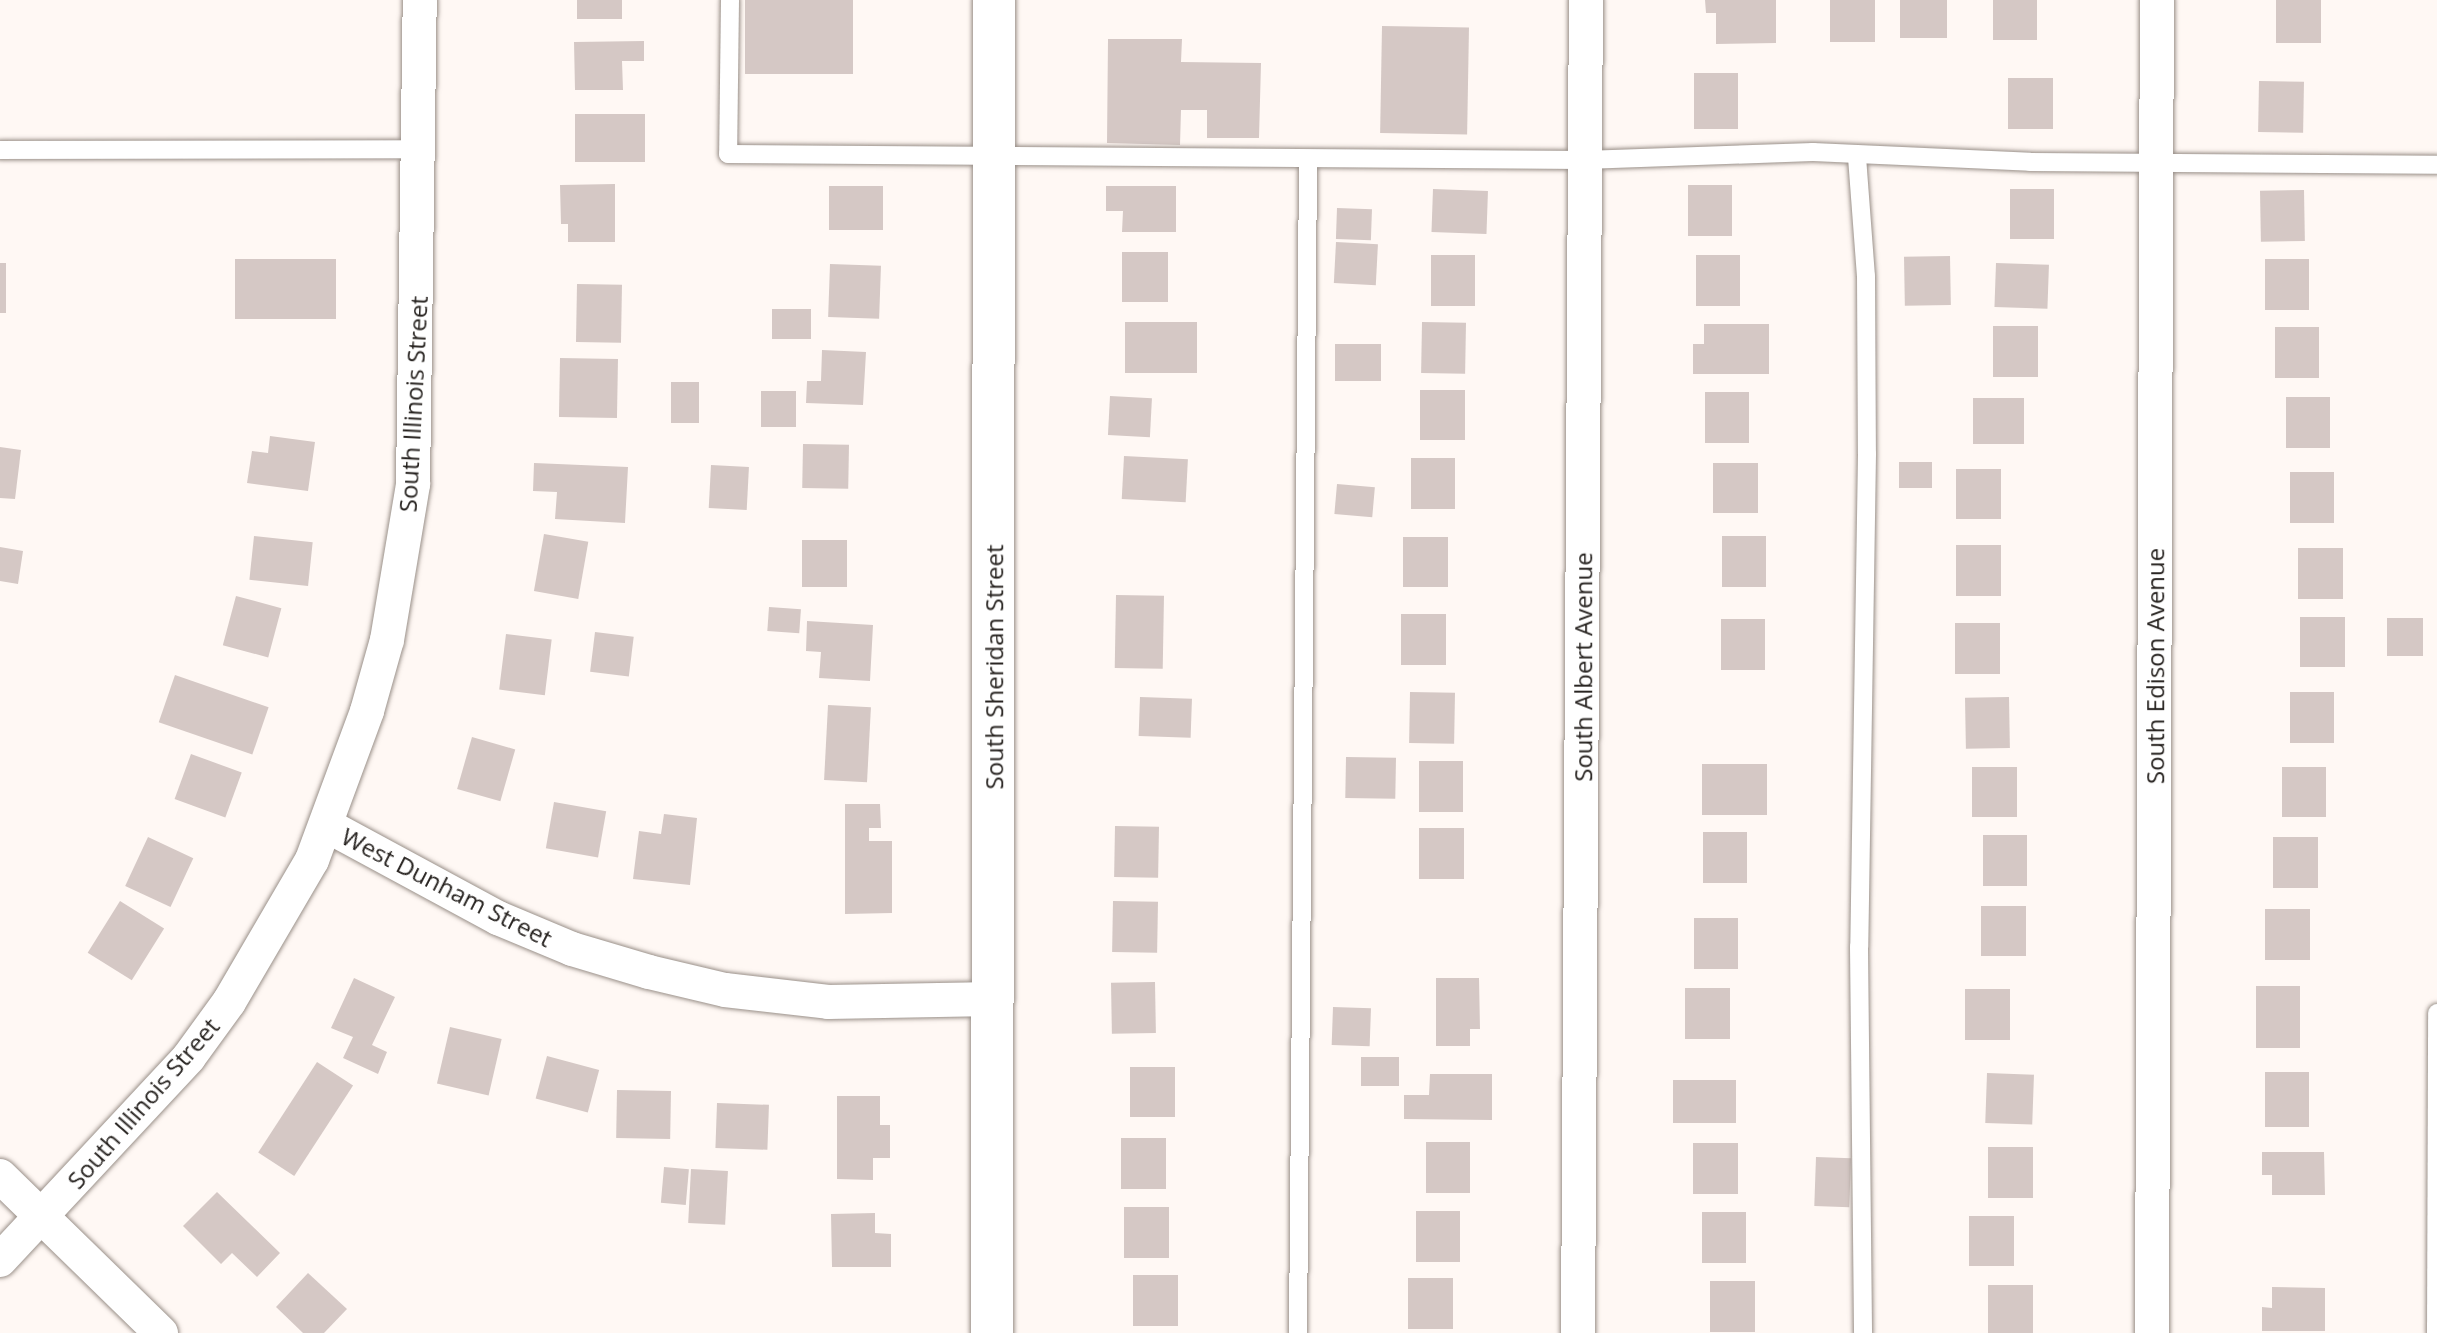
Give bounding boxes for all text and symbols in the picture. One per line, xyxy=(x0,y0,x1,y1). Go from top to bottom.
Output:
street label: South Illinois Street xyxy=(393,295,433,513)
street label: South Sheridan Street xyxy=(980,544,1008,790)
street label: South Edison Avenue xyxy=(2141,548,2169,784)
street label: South Albert Avenue xyxy=(1569,552,1597,782)
street label: West Dunham Street xyxy=(337,821,557,953)
street label: South Illinois Street xyxy=(61,1012,225,1194)

